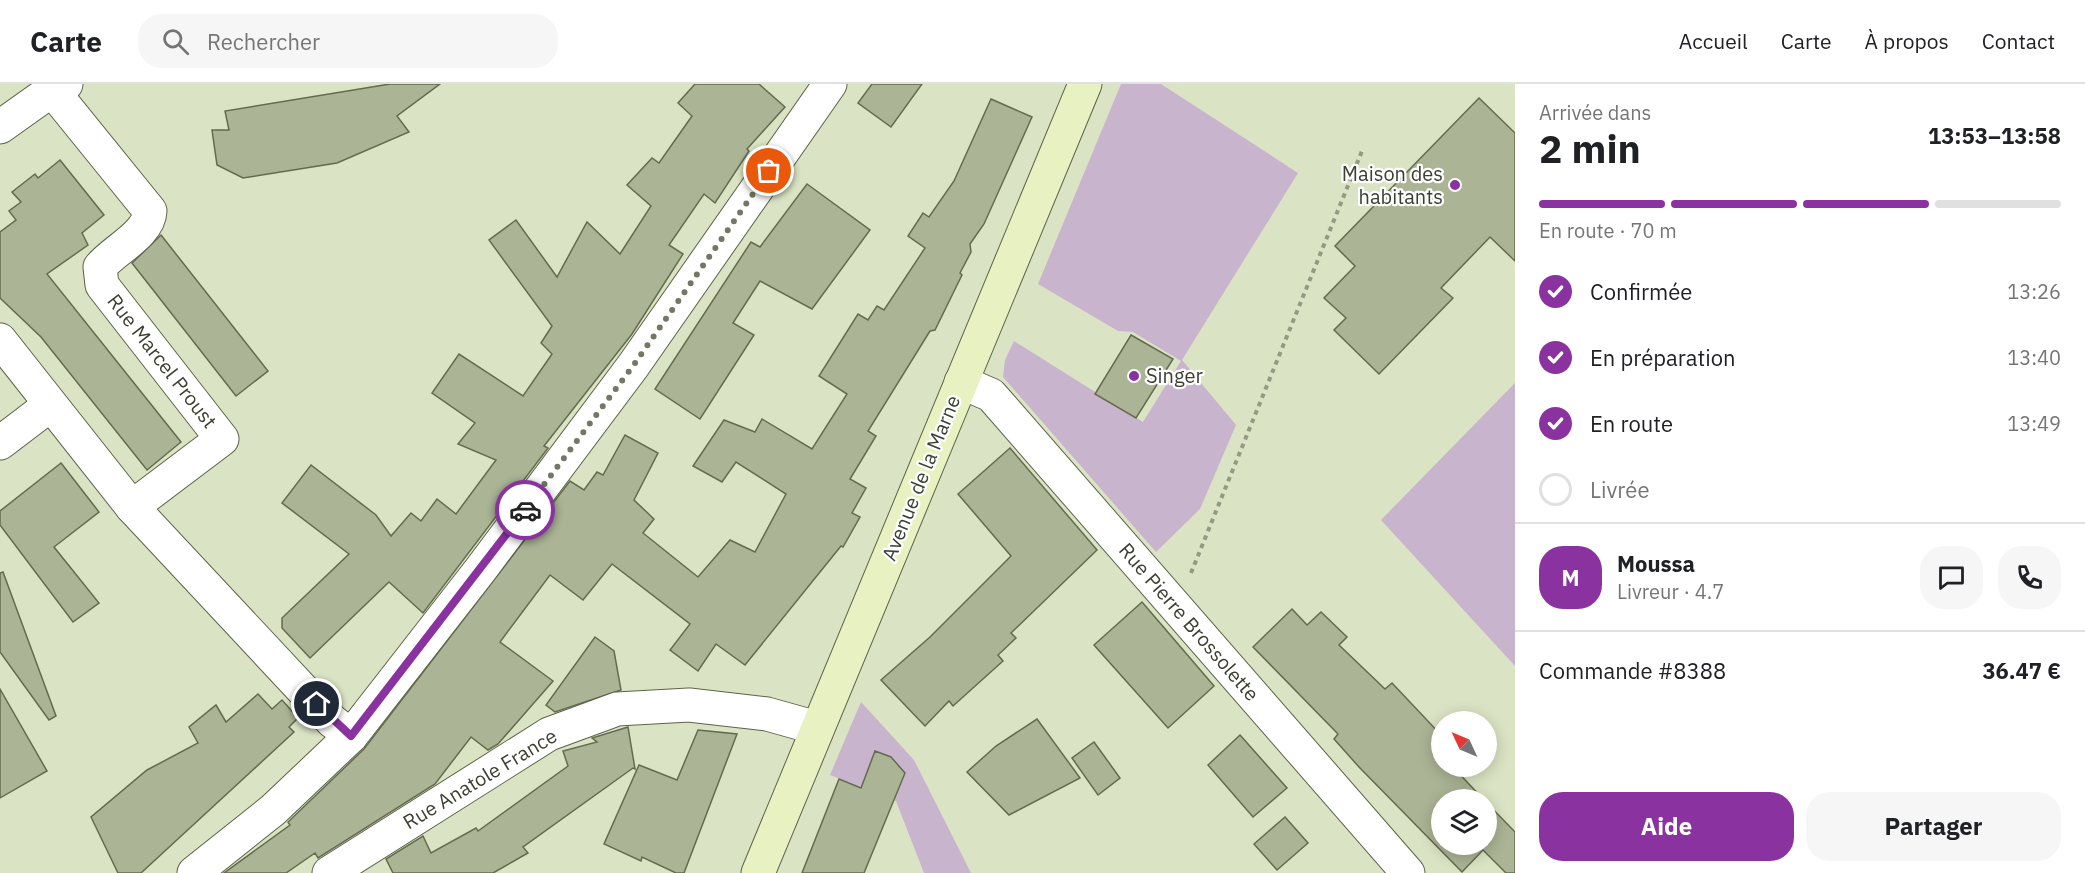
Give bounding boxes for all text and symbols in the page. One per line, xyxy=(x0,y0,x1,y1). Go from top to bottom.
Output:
search box xyxy=(138,14,558,68)
text: Carte xyxy=(30,23,102,60)
icon: search xyxy=(159,25,192,58)
text: Rechercher xyxy=(207,27,320,56)
text: Accueil xyxy=(1679,27,1748,55)
text: Carte xyxy=(1781,27,1832,55)
text: À propos xyxy=(1865,27,1949,55)
text: Contact xyxy=(1982,27,2055,55)
text: Arrivée dans xyxy=(1539,99,1651,126)
text: 13:53–13:58 xyxy=(1928,121,2061,150)
text: 2 min xyxy=(1539,123,1641,174)
pin xyxy=(743,145,794,196)
icon: bag xyxy=(752,154,785,187)
place label: Maison des habitants xyxy=(1342,160,1443,210)
marker: Maison des habitants xyxy=(1448,178,1462,192)
text: En route · 70 m xyxy=(1539,217,1677,244)
icon: check xyxy=(1539,275,1572,308)
text: Confirmée xyxy=(1590,277,1692,306)
text: 13:26 xyxy=(2007,278,2061,305)
street label: Rue Marcel Proust xyxy=(101,288,223,433)
icon: check xyxy=(1539,341,1572,374)
text: En préparation xyxy=(1590,343,1736,372)
text: 13:40 xyxy=(2007,344,2061,371)
place label: Singer xyxy=(1146,362,1203,389)
marker: Singer xyxy=(1127,369,1141,383)
street label: Avenue de la Marne xyxy=(875,391,966,565)
icon: check xyxy=(1539,407,1572,440)
text: En route xyxy=(1590,409,1673,438)
text: 13:49 xyxy=(2007,410,2061,437)
text: Livrée xyxy=(1590,475,1649,504)
courier xyxy=(495,480,555,540)
icon: car xyxy=(509,494,542,527)
street label: Rue Pierre Brossolette xyxy=(1113,537,1266,707)
button: chat xyxy=(1920,546,1983,609)
button: phone xyxy=(1998,546,2061,609)
text: Moussa xyxy=(1617,549,1695,578)
text: M xyxy=(1561,563,1580,592)
text: Livreur · 4.7 xyxy=(1617,578,1724,605)
text: Commande #8388 xyxy=(1539,656,1726,685)
text: 36.47 € xyxy=(1982,656,2061,685)
pin xyxy=(291,678,342,729)
icon: home xyxy=(300,687,333,720)
north arrow xyxy=(1431,711,1497,777)
map controls xyxy=(1431,711,1497,855)
street label: Rue Anatole France xyxy=(398,722,562,835)
button: layers xyxy=(1431,789,1497,855)
button: Aide xyxy=(1539,792,1794,861)
button: Partager xyxy=(1806,792,2061,861)

